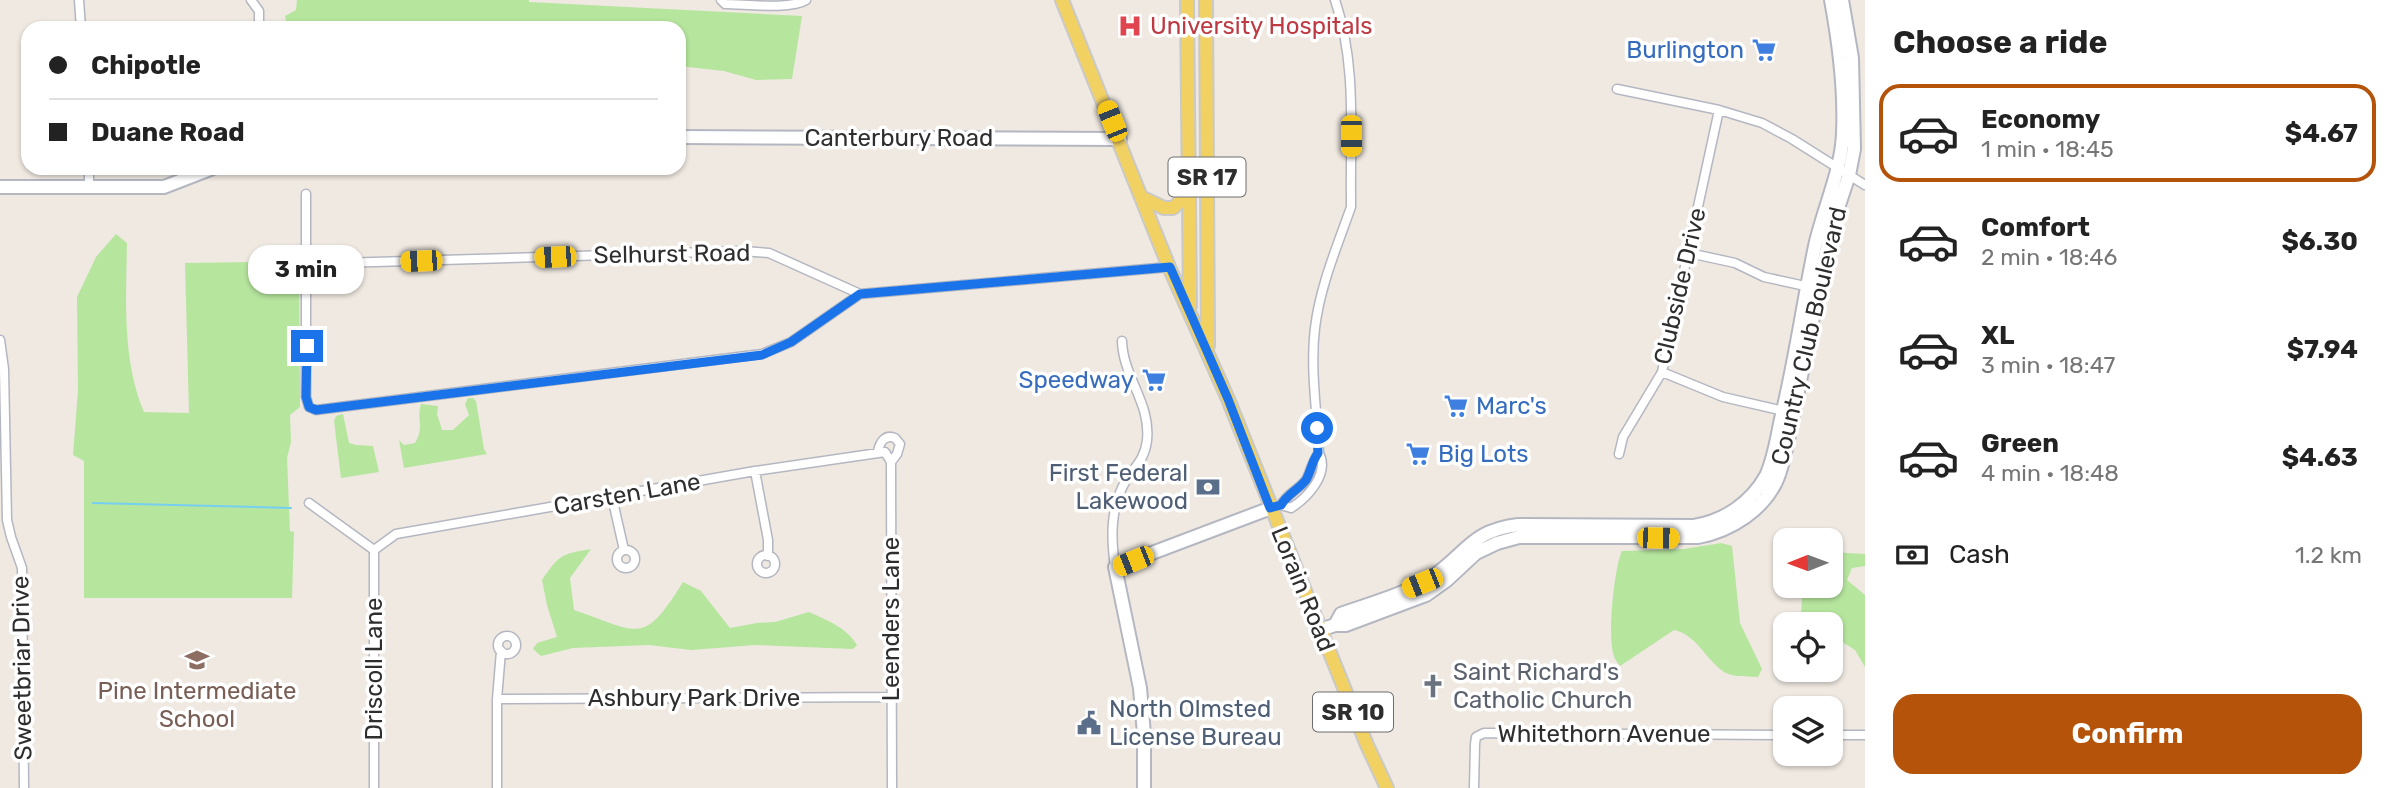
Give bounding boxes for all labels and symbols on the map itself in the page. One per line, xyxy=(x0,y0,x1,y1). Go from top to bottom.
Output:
hospital icon: University Hospitals xyxy=(1116,12,1144,40)
place label: University Hospitals xyxy=(1150,12,1372,40)
place label: Burlington xyxy=(1626,36,1744,64)
supermarket icon: Burlington xyxy=(1750,36,1778,64)
car xyxy=(1095,98,1130,144)
car xyxy=(1341,115,1362,157)
street label: Canterbury Road xyxy=(805,124,993,152)
road number: SR 17 xyxy=(1168,158,1246,196)
street label: Country Club Boulevard xyxy=(1766,204,1852,468)
street label: Clubside Drive xyxy=(1648,205,1712,367)
street label: Selhurst Road xyxy=(593,239,751,269)
callout: 3 min xyxy=(249,244,365,294)
car xyxy=(534,246,577,268)
car xyxy=(400,250,443,272)
route end xyxy=(291,330,323,362)
place label: Speedway xyxy=(1019,366,1134,394)
supermarket icon: Speedway xyxy=(1140,366,1168,394)
supermarket icon: Marc's xyxy=(1442,392,1470,420)
place label: Marc's xyxy=(1476,392,1547,420)
route start xyxy=(1301,412,1333,444)
supermarket icon: Big Lots xyxy=(1404,440,1432,468)
place label: Big Lots xyxy=(1438,440,1529,468)
place label: First Federal Lakewood xyxy=(1049,459,1188,515)
street label: Carsten Lane xyxy=(551,467,703,521)
bank icon: First Federal Lakewood xyxy=(1194,473,1222,501)
street label: Lorain Road xyxy=(1265,522,1341,656)
car xyxy=(1637,527,1680,549)
north arrow xyxy=(1773,528,1843,598)
street label: Leenders Lane xyxy=(877,537,905,701)
car xyxy=(1110,543,1157,579)
car xyxy=(1399,565,1446,601)
street label: Sweetbriar Drive xyxy=(6,575,38,761)
street label: Driscoll Lane xyxy=(360,597,388,741)
school or university icon: Pine Intermediate School xyxy=(183,646,211,674)
place label: Saint Richard's Catholic Church xyxy=(1453,658,1632,714)
church icon: Saint Richard's Catholic Church xyxy=(1419,672,1447,700)
place label: Pine Intermediate School xyxy=(98,677,296,733)
street label: Ashbury Park Drive xyxy=(588,684,800,712)
road number: SR 10 xyxy=(1313,692,1393,732)
place label: North Olmsted License Bureau xyxy=(1109,695,1282,751)
public building icon: North Olmsted License Bureau xyxy=(1075,709,1103,737)
street label: Whitethorn Avenue xyxy=(1497,720,1711,748)

